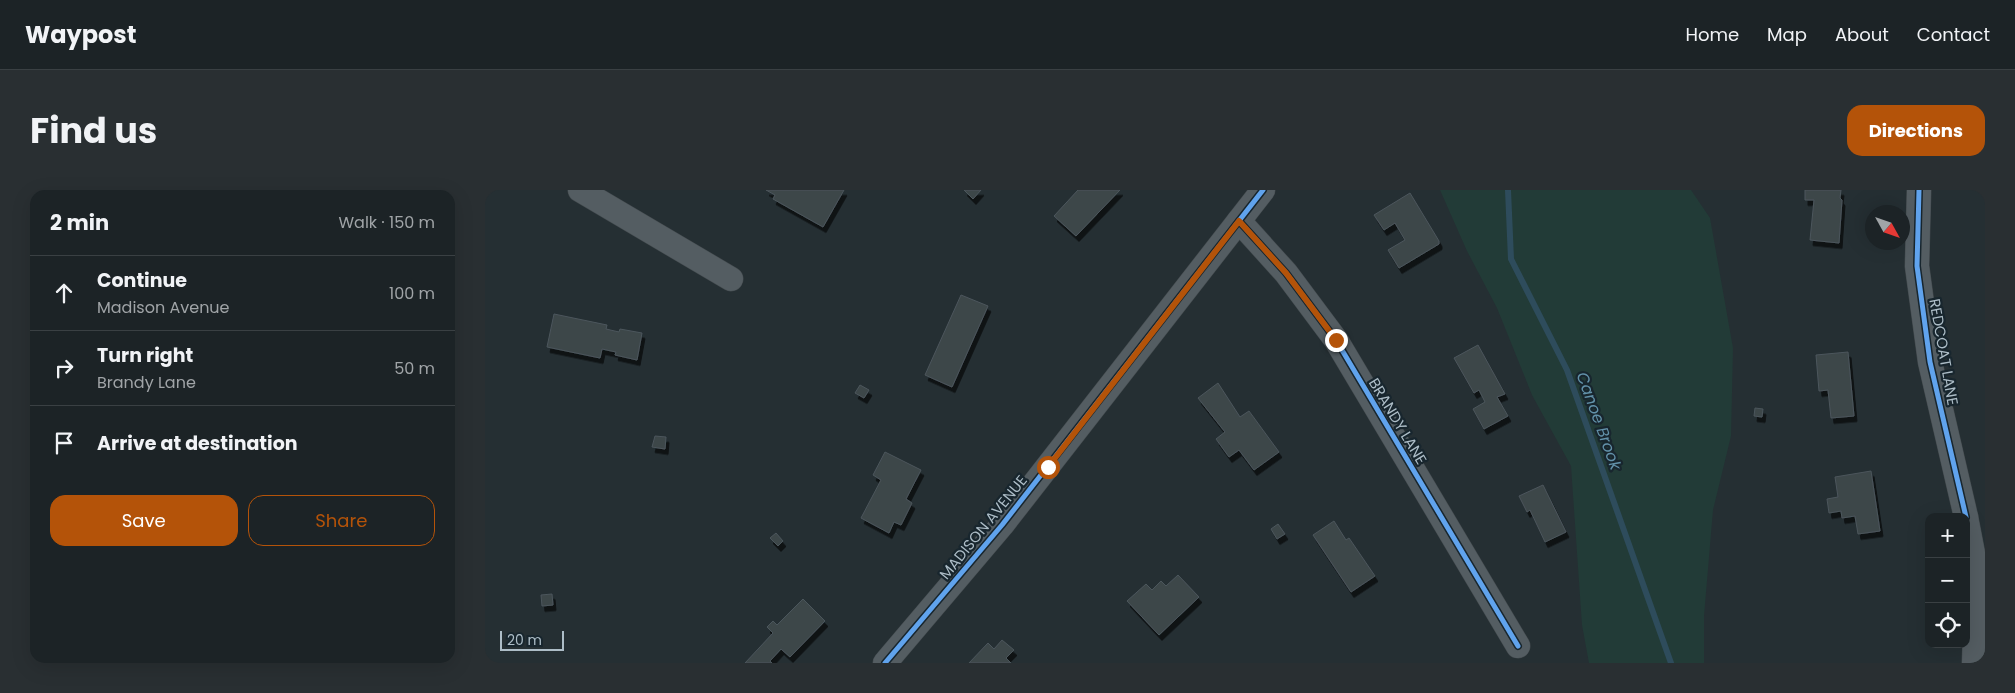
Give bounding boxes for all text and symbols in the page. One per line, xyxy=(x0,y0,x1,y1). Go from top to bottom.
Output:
text: Waypost xyxy=(25,18,136,51)
text: Home xyxy=(1685,22,1739,47)
text: Map xyxy=(1767,22,1807,47)
text: About xyxy=(1835,22,1889,47)
text: Contact xyxy=(1917,22,1990,47)
button: Directions xyxy=(1847,105,1985,156)
text: Find us xyxy=(30,106,157,155)
north arrow xyxy=(1865,205,1910,250)
text: 2 min xyxy=(50,208,109,237)
text: Walk · 150 m xyxy=(338,211,435,234)
text: Continue xyxy=(97,267,187,294)
icon: ahead xyxy=(50,279,78,307)
text: 100 m xyxy=(389,282,435,305)
text: Madison Avenue xyxy=(97,296,230,319)
street label: REDCOAT LANE xyxy=(1924,297,1964,407)
route end xyxy=(1325,329,1348,352)
text: Turn right xyxy=(97,342,193,369)
icon: right xyxy=(50,354,78,382)
text: 50 m xyxy=(394,357,435,380)
water label: Canoe Brook xyxy=(1571,369,1628,474)
text: Brandy Lane xyxy=(97,371,196,394)
street label: BRANDY LANE xyxy=(1364,374,1432,468)
icon: arrive xyxy=(50,429,78,457)
text: Arrive at destination xyxy=(97,430,298,457)
route start xyxy=(1037,456,1060,479)
street label: MADISON AVENUE xyxy=(934,470,1032,584)
button: Save xyxy=(50,495,238,546)
button: Share xyxy=(248,495,435,546)
map controls xyxy=(1925,513,1970,648)
button: + xyxy=(1925,513,1970,558)
button: − xyxy=(1925,558,1970,603)
button: locate xyxy=(1925,603,1970,648)
scale bar xyxy=(500,628,564,651)
text: 20 m xyxy=(507,630,542,650)

